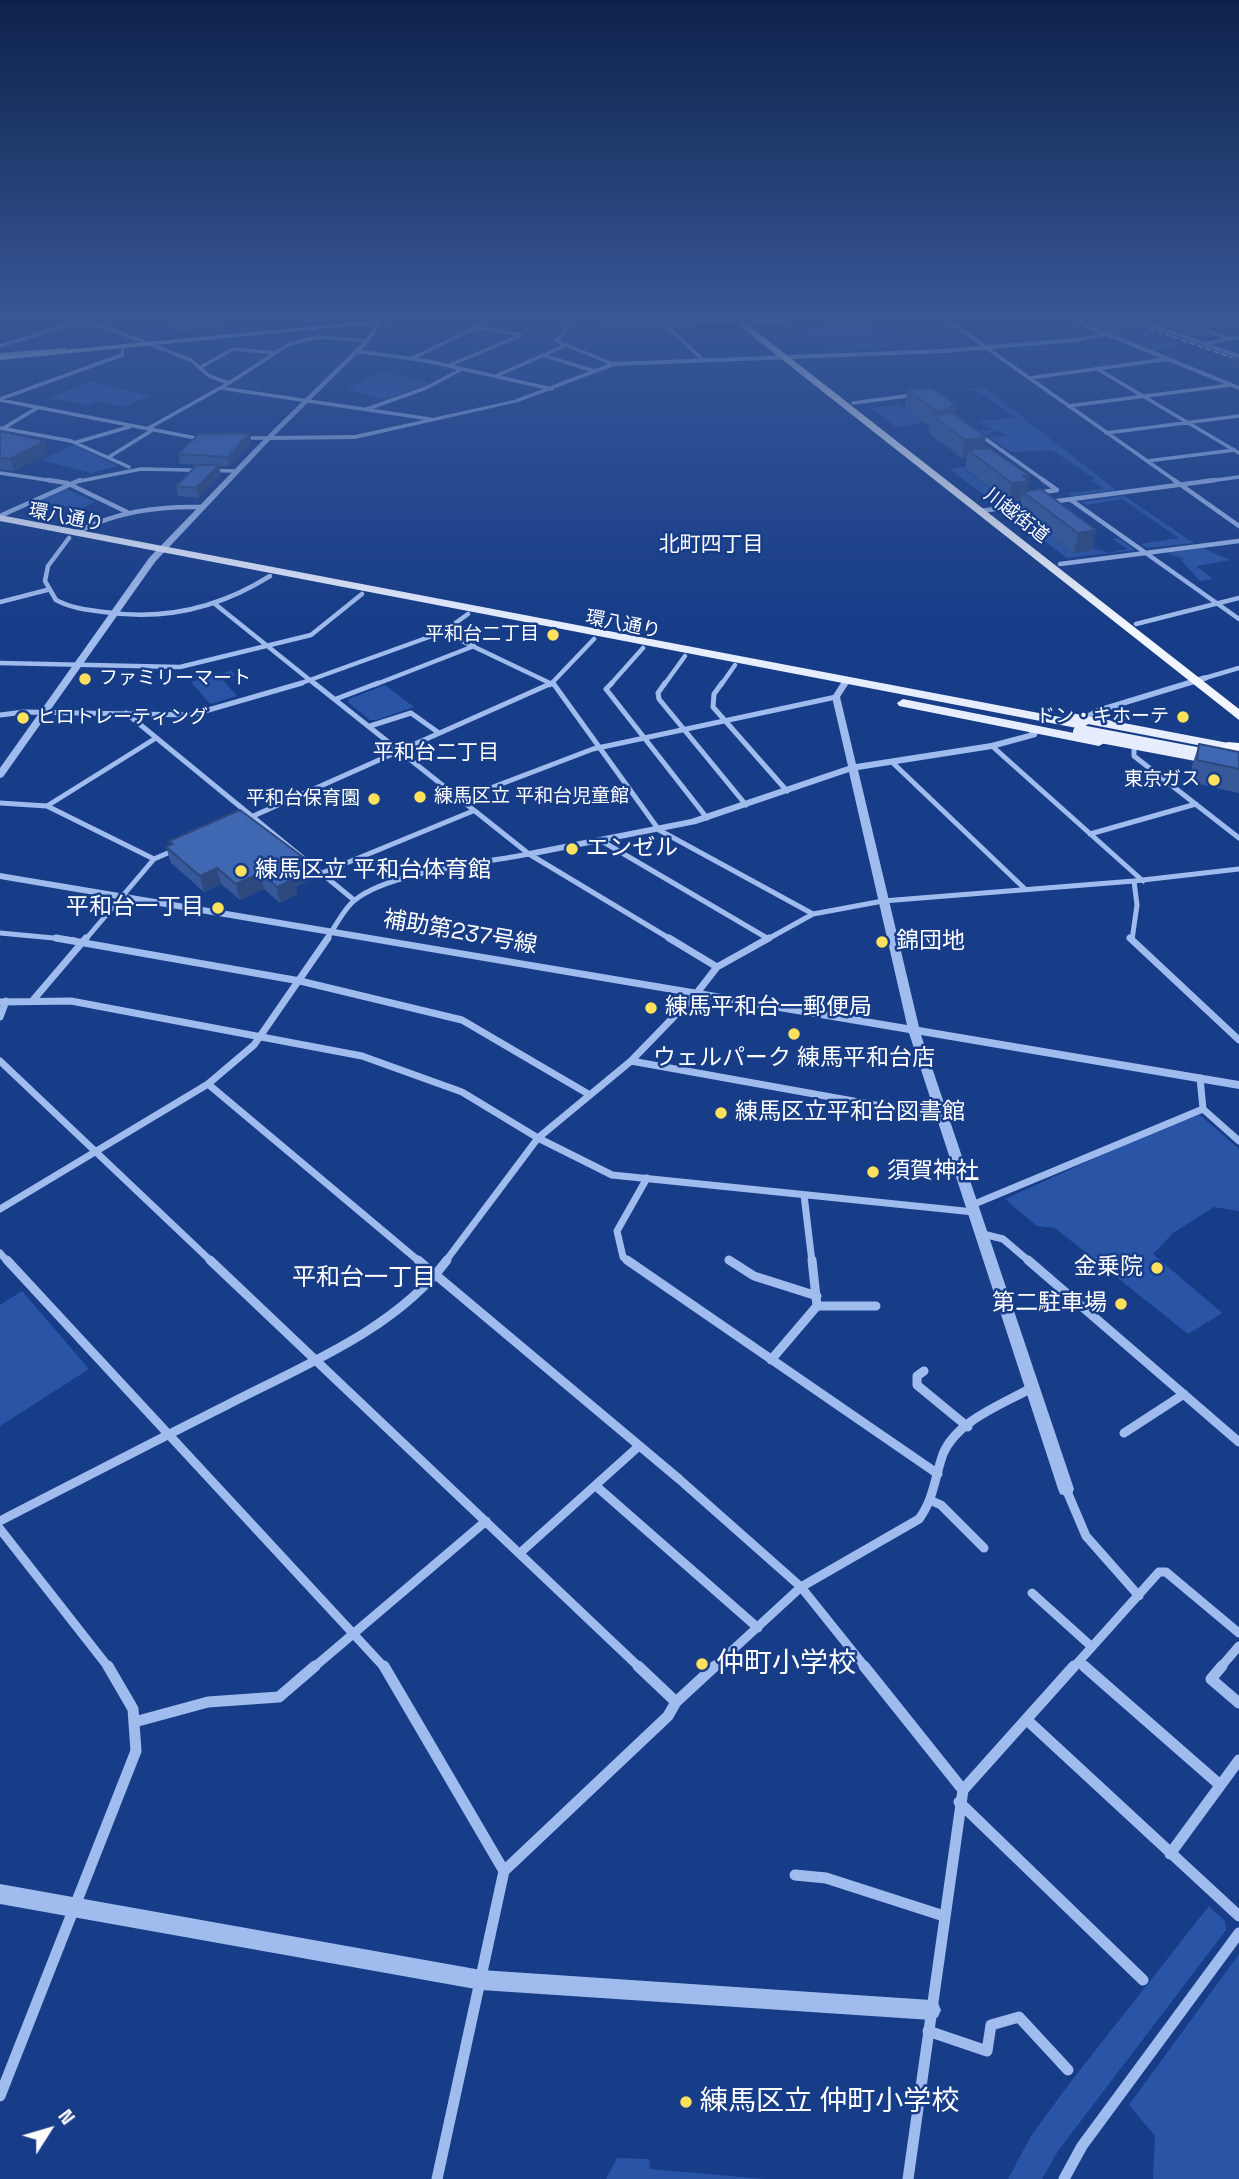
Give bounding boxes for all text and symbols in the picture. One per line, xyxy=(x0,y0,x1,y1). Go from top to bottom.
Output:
street label: 川越街道 xyxy=(979,484,1053,548)
street label: 環八通り xyxy=(27,500,105,536)
district label: 北町四丁目 xyxy=(659,532,763,558)
street label: 環八通り xyxy=(584,607,662,643)
place label: 平和台二丁目 xyxy=(425,624,539,646)
marker: 平和台二丁目 xyxy=(545,627,561,643)
place label: ファミリーマート xyxy=(99,668,251,690)
marker: ファミリーマート xyxy=(77,671,93,687)
place label: ドン・キホーテ xyxy=(1036,706,1169,728)
place label: ヒロトレーティング xyxy=(37,707,208,729)
marker: ドン・キホーテ xyxy=(1175,709,1191,725)
marker: ヒロトレーティング xyxy=(15,710,31,726)
district label: 平和台二丁目 xyxy=(373,740,499,766)
place label: 東京ガス xyxy=(1124,769,1200,791)
marker: 東京ガス xyxy=(1206,772,1222,788)
place label: 練馬区立 平和台児童館 xyxy=(434,786,629,808)
place label: 平和台保育園 xyxy=(246,788,360,810)
marker: 練馬区立 平和台児童館 xyxy=(412,789,428,805)
marker: 平和台保育園 xyxy=(366,791,382,807)
place label: エンゼル xyxy=(586,835,678,863)
marker: エンゼル xyxy=(564,841,580,857)
place label: 練馬区立 平和台体育館 xyxy=(255,857,491,885)
marker: 練馬区立 平和台体育館 xyxy=(233,863,249,879)
place label: 平和台一丁目 xyxy=(66,894,204,922)
marker: 平和台一丁目 xyxy=(210,900,226,916)
street label: 補助第237号線 xyxy=(381,906,539,960)
place label: 錦団地 xyxy=(896,928,965,956)
marker: 錦団地 xyxy=(874,934,890,950)
place label: 練馬平和台一郵便局 xyxy=(665,994,872,1022)
marker: 練馬平和台一郵便局 xyxy=(643,1000,659,1016)
marker: ウェルパーク 練馬平和台店 xyxy=(786,1026,802,1042)
place label: ウェルパーク 練馬平和台店 xyxy=(653,1045,935,1073)
place label: 練馬区立平和台図書館 xyxy=(735,1099,965,1127)
marker: 練馬区立平和台図書館 xyxy=(713,1105,729,1121)
place label: 須賀神社 xyxy=(887,1158,979,1186)
marker: 須賀神社 xyxy=(865,1164,881,1180)
place label: 金乗院 xyxy=(1074,1254,1143,1282)
marker: 金乗院 xyxy=(1149,1260,1165,1276)
district label: 平和台一丁目 xyxy=(292,1264,436,1292)
place label: 第二駐車場 xyxy=(992,1290,1107,1318)
marker: 第二駐車場 xyxy=(1113,1296,1129,1312)
place label: 仲町小学校 xyxy=(716,1647,856,1681)
marker: 仲町小学校 xyxy=(694,1656,710,1672)
place label: 練馬区立 仲町小学校 xyxy=(700,2085,959,2119)
marker: 練馬区立 仲町小学校 xyxy=(678,2094,694,2110)
north arrow xyxy=(14,2095,84,2165)
text: N xyxy=(52,2104,80,2130)

